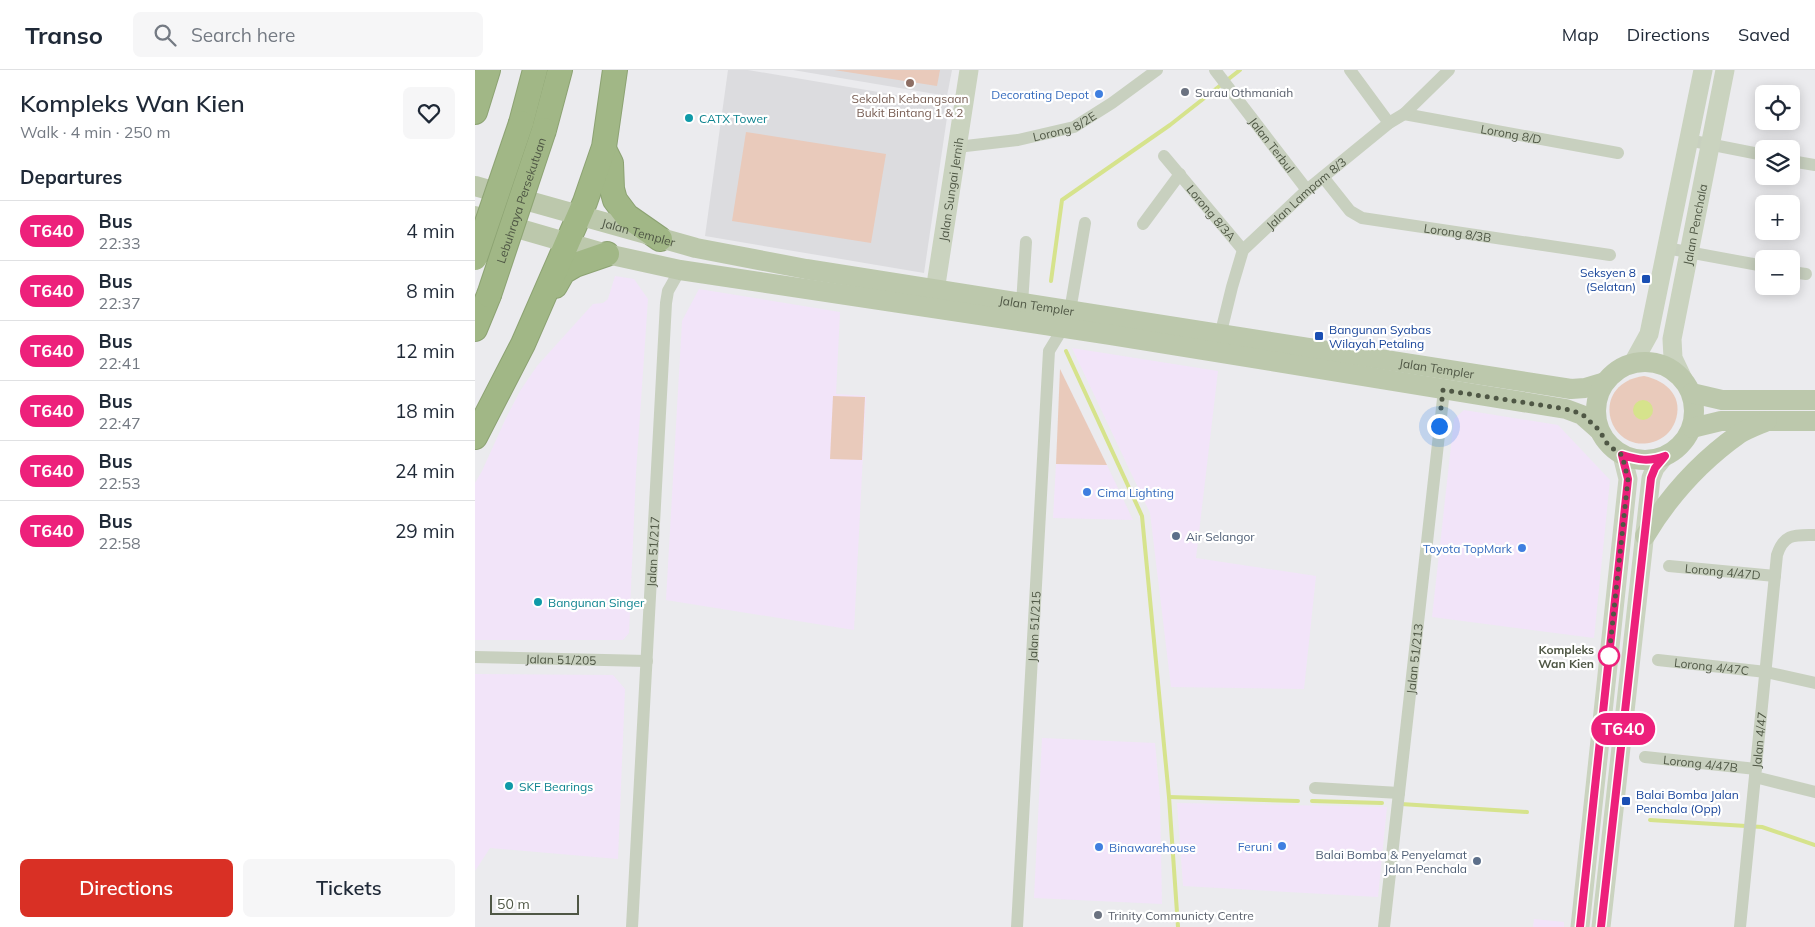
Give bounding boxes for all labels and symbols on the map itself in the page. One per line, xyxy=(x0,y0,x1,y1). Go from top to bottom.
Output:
marker: Sekolah Kebangsaan Bukit Bintang 1 & 2 xyxy=(904,77,916,89)
place label: Surau Othmaniah xyxy=(1195,85,1293,100)
marker: Surau Othmaniah xyxy=(1179,86,1191,98)
place label: Decorating Depot xyxy=(991,87,1089,102)
marker: Decorating Depot xyxy=(1093,88,1105,100)
place label: Sekolah Kebangsaan Bukit Bintang 1 & 2 xyxy=(851,91,969,120)
street label: Lorong 8/2E xyxy=(1031,108,1099,144)
place label: CATX Tower xyxy=(699,111,768,126)
marker: CATX Tower xyxy=(683,112,695,124)
street label: Jalan Terbul xyxy=(1246,114,1298,175)
street label: Lorong 8/D xyxy=(1480,121,1543,146)
street label: Lebuhraya Persekutuan xyxy=(493,135,549,265)
street label: Jalan Sungai Jernih xyxy=(935,136,966,242)
street label: Jalan Lampam 8/3 xyxy=(1263,154,1349,232)
street label: Lorong 8/3A xyxy=(1184,182,1240,244)
street label: Jalan Penchala xyxy=(1679,182,1710,267)
street label: Jalan Templer xyxy=(600,214,678,250)
street label: Lorong 8/3B xyxy=(1423,220,1492,245)
place label: Seksyen 8 (Selatan) xyxy=(1580,265,1636,294)
marker: Seksyen 8 (Selatan) xyxy=(1640,273,1652,285)
street label: Jalan Templer xyxy=(998,292,1076,319)
place label: Bangunan Syabas Wilayah Petaling xyxy=(1329,322,1431,351)
marker: Bangunan Syabas Wilayah Petaling xyxy=(1313,330,1325,342)
street label: Jalan Templer xyxy=(1398,355,1476,381)
your location xyxy=(1427,414,1452,439)
place label: Cima Lighting xyxy=(1097,485,1174,500)
marker: Cima Lighting xyxy=(1081,486,1093,498)
street label: Jalan 51/217 xyxy=(643,516,662,587)
place label: Air Selangor xyxy=(1186,529,1255,544)
marker: Air Selangor xyxy=(1170,530,1182,542)
place label: Toyota TopMark xyxy=(1423,541,1513,556)
marker: Toyota TopMark xyxy=(1516,542,1528,554)
street label: Lorong 4/47D xyxy=(1684,560,1761,582)
street label: Jalan 51/215 xyxy=(1024,591,1043,662)
place label: Bangunan Singer xyxy=(548,595,645,610)
marker: Bangunan Singer xyxy=(532,596,544,608)
street label: Jalan 51/213 xyxy=(1403,623,1425,695)
place label: Kompleks Wan Kien xyxy=(1538,642,1594,671)
marker: Kompleks Wan Kien xyxy=(1598,645,1620,667)
street label: Jalan 51/205 xyxy=(525,651,597,667)
street label: Lorong 4/47C xyxy=(1673,654,1750,678)
street label: Jalan 4/47 xyxy=(1748,711,1769,769)
line badge: T640 xyxy=(1588,713,1658,745)
street label: Lorong 4/47B xyxy=(1663,752,1739,775)
place label: SKF Bearings xyxy=(519,779,593,794)
marker: SKF Bearings xyxy=(503,780,515,792)
place label: Balai Bomba Jalan Penchala (Opp) xyxy=(1636,787,1739,816)
marker: Balai Bomba Jalan Penchala (Opp) xyxy=(1620,795,1632,807)
place label: Feruni xyxy=(1238,839,1272,854)
place label: Binawarehouse xyxy=(1109,840,1196,855)
marker: Feruni xyxy=(1276,840,1288,852)
marker: Binawarehouse xyxy=(1093,841,1105,853)
place label: Balai Bomba & Penyelamat Jalan Penchala xyxy=(1315,847,1467,876)
marker: Balai Bomba & Penyelamat Jalan Penchala xyxy=(1471,855,1483,867)
scale bar xyxy=(490,892,579,915)
place label: Trinity Communicty Centre xyxy=(1108,908,1254,923)
marker: Trinity Communicty Centre xyxy=(1092,909,1104,921)

